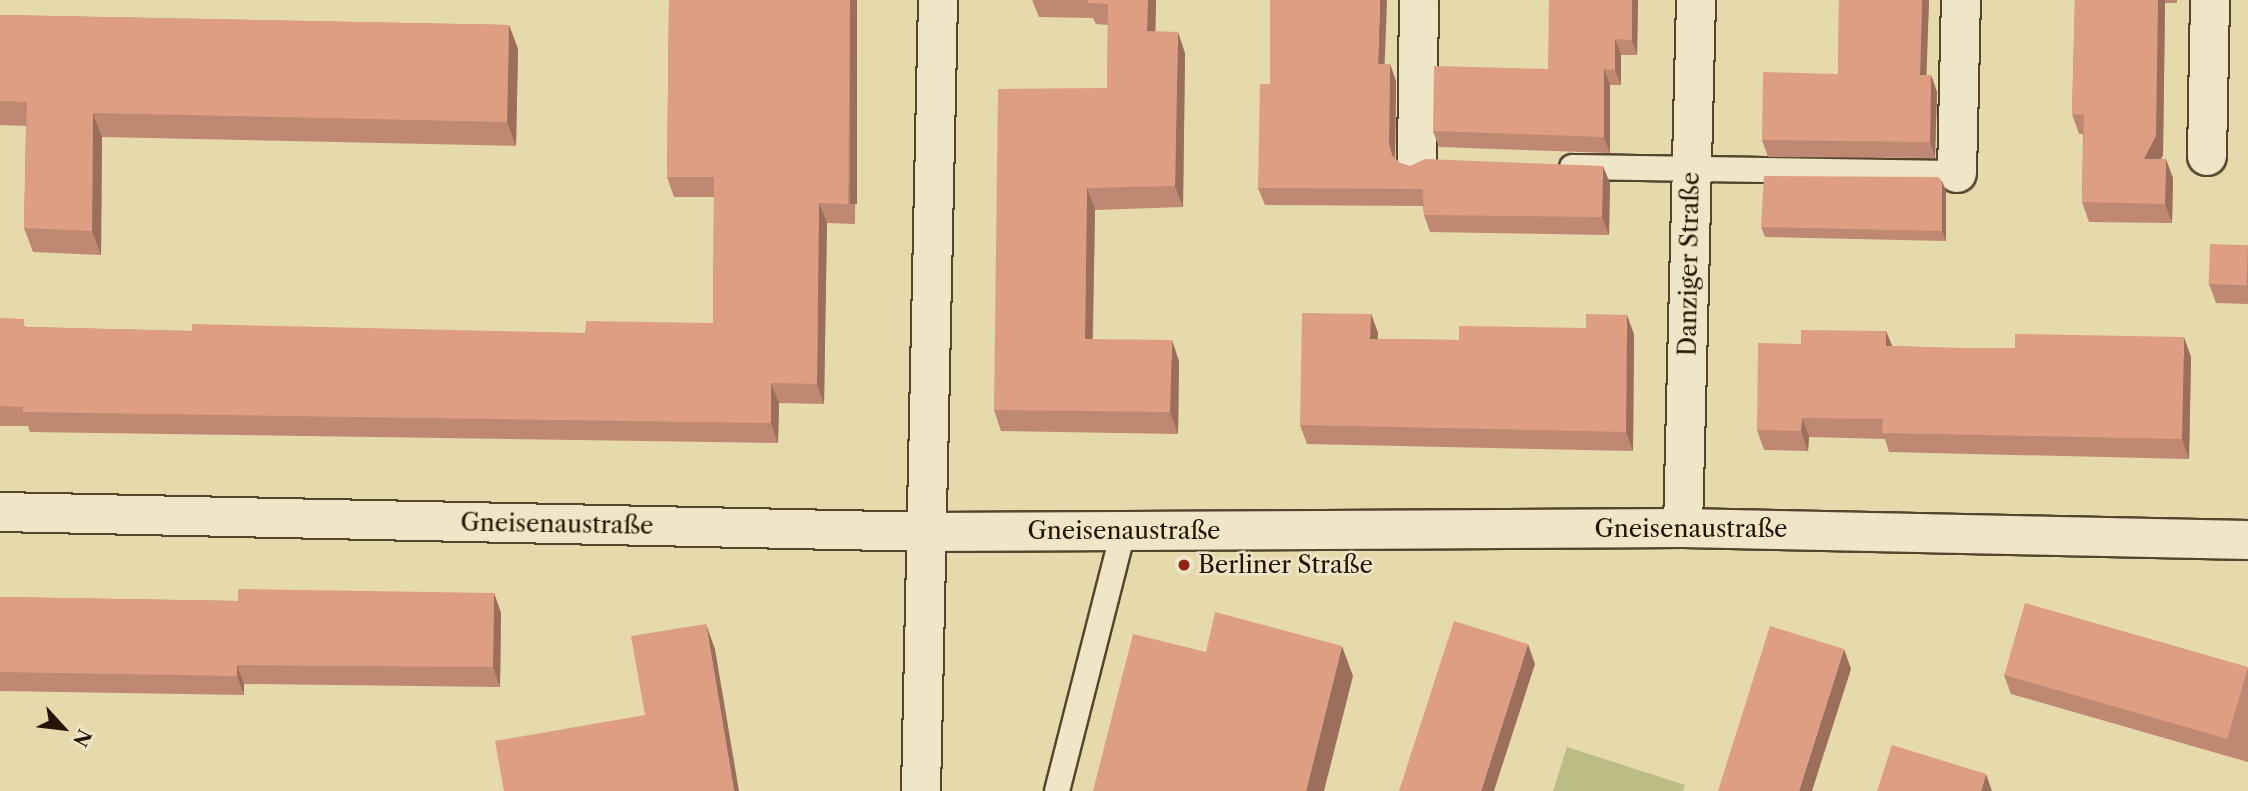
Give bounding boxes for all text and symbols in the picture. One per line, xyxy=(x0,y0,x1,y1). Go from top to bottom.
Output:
street label: Danziger Straße xyxy=(1673,171,1705,357)
street label: Gneisenaustraße xyxy=(460,508,654,540)
street label: Gneisenaustraße xyxy=(1594,515,1788,543)
street label: Gneisenaustraße xyxy=(1027,517,1221,545)
place label: Berliner Straße xyxy=(1198,551,1373,579)
marker: Berliner Straße xyxy=(1176,557,1192,573)
north arrow xyxy=(28,693,98,763)
text: N xyxy=(68,725,96,750)

